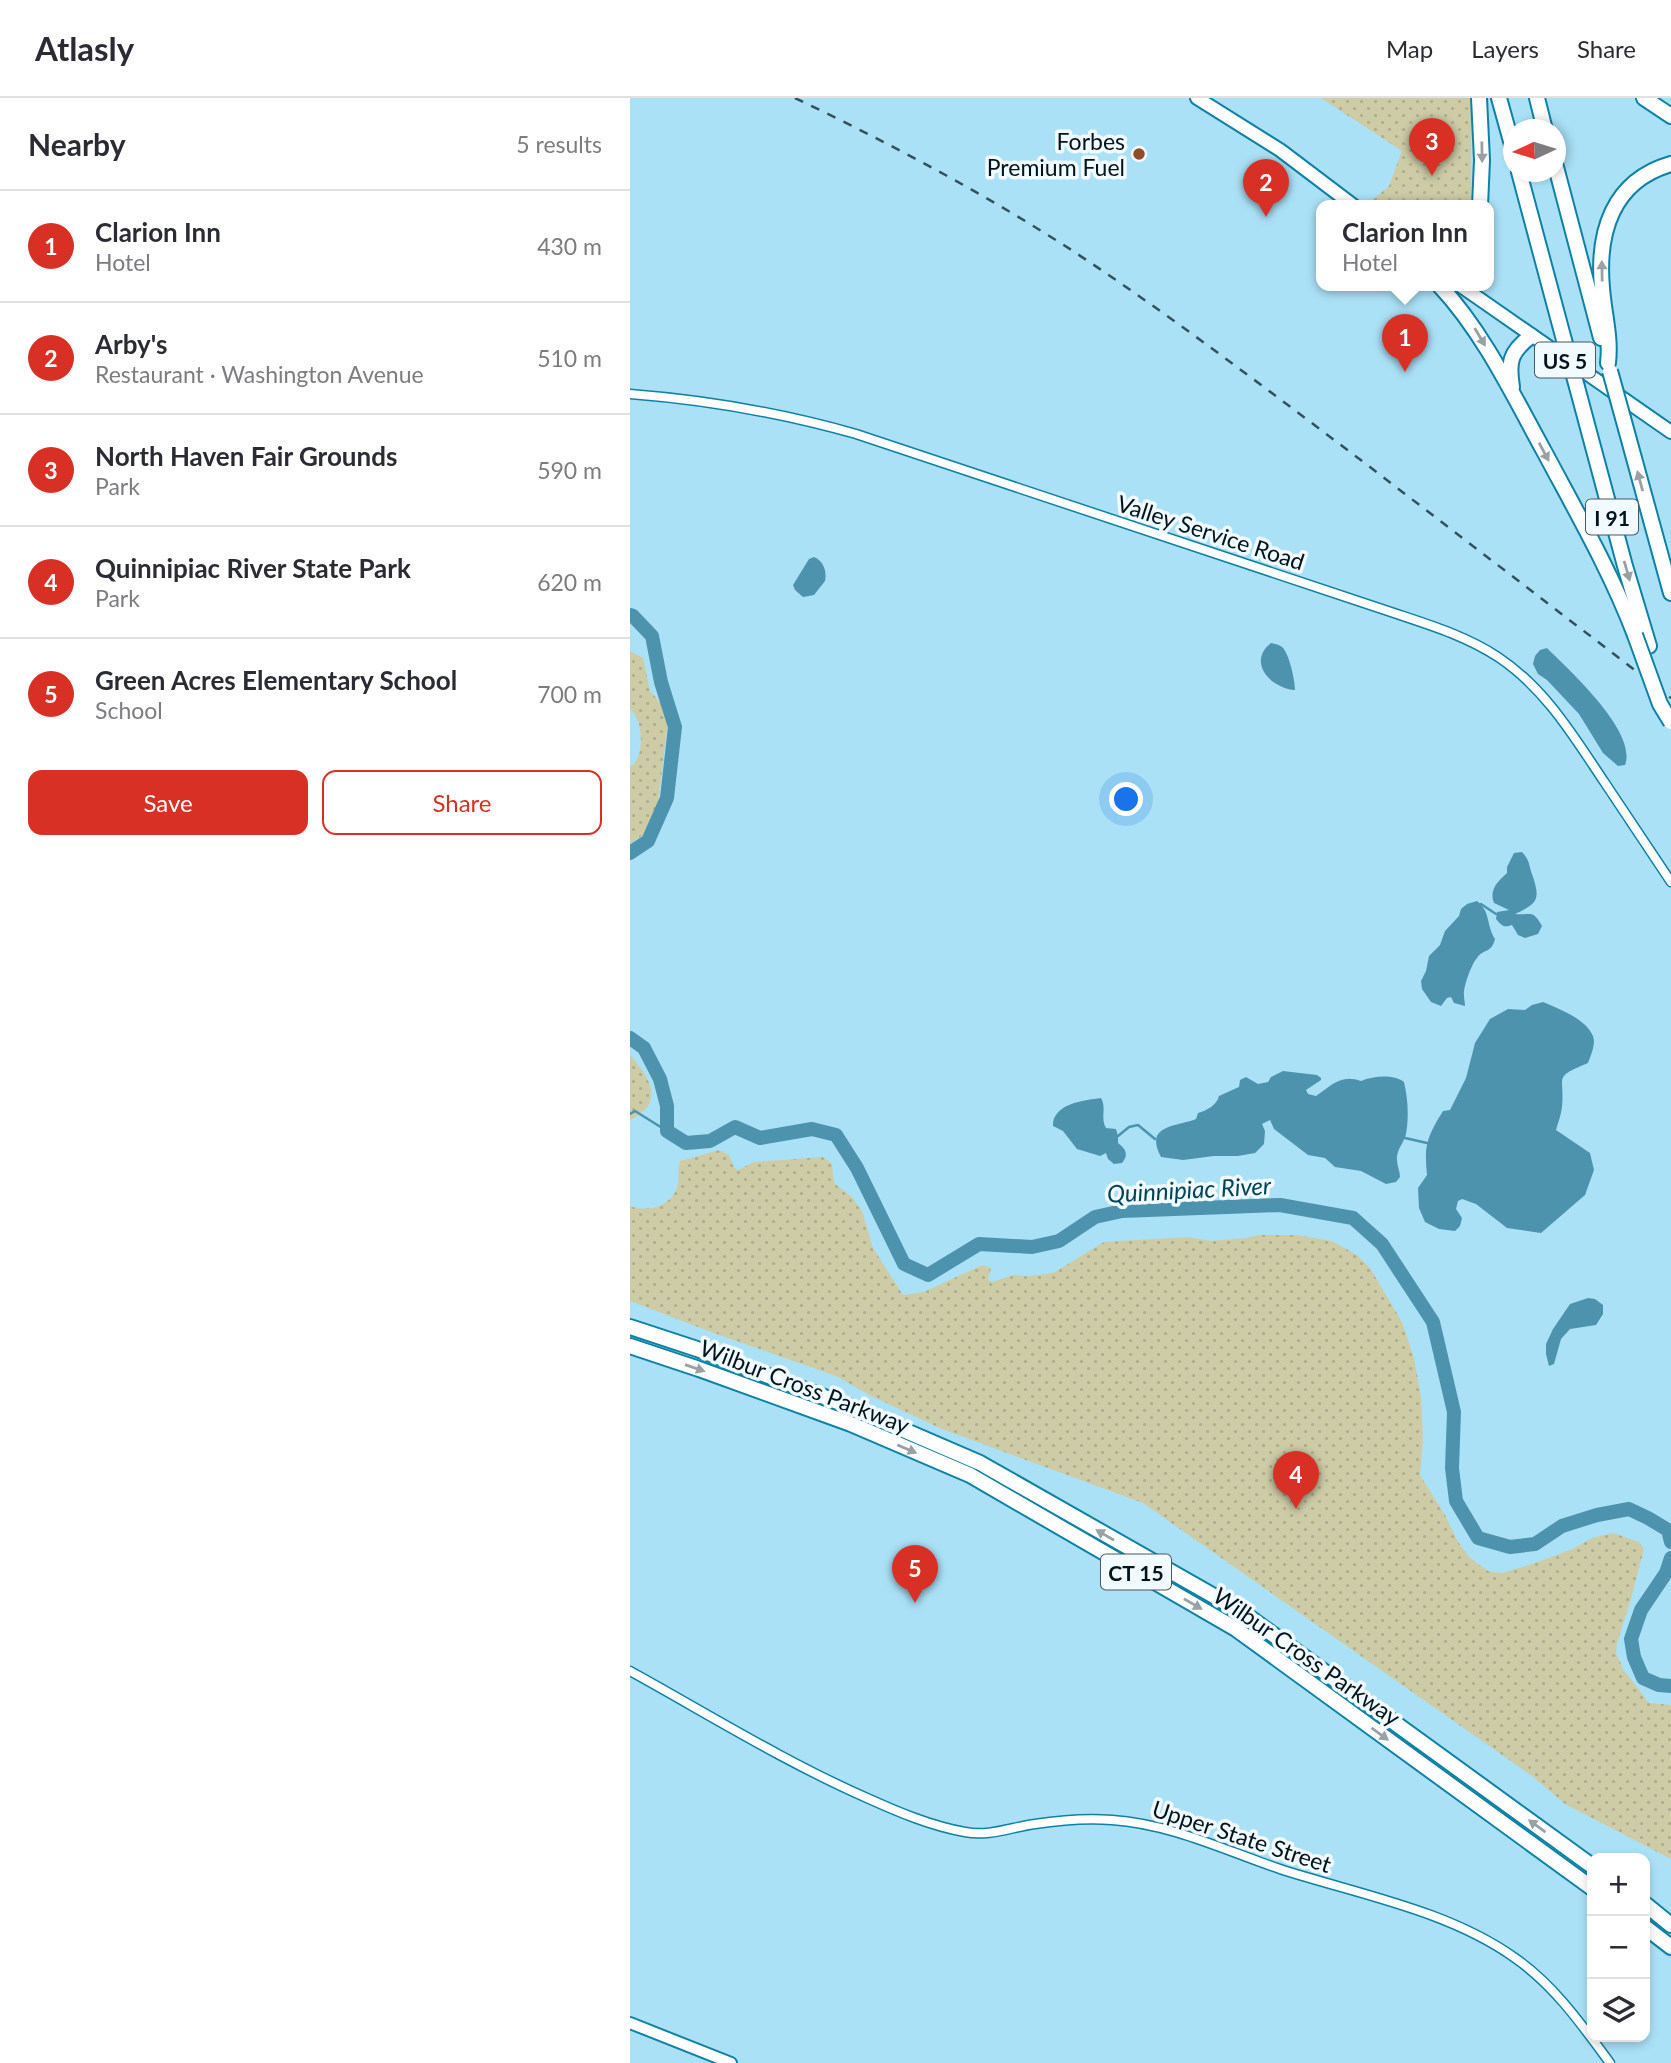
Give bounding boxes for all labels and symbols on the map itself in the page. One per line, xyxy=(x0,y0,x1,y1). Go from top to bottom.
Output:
pin: 3 xyxy=(1409,118,1455,176)
north arrow xyxy=(1503,119,1566,182)
place label: Forbes Premium Fuel xyxy=(987,127,1125,181)
one-way arrow xyxy=(1476,141,1488,163)
marker: Forbes Premium Fuel xyxy=(1131,146,1147,162)
pin: 2 xyxy=(1243,159,1289,217)
one-way arrow xyxy=(1596,260,1607,282)
pin: 1 xyxy=(1382,314,1428,372)
one-way arrow xyxy=(1473,327,1486,346)
road number: US 5 xyxy=(1535,342,1595,378)
one-way arrow xyxy=(1538,443,1550,463)
one-way arrow xyxy=(1634,470,1645,492)
street label: Valley Service Road xyxy=(1114,489,1308,575)
road number: I 91 xyxy=(1586,500,1638,534)
one-way arrow xyxy=(1622,561,1632,582)
your location xyxy=(1109,782,1143,816)
water label: Quinnipiac River xyxy=(1106,1170,1273,1208)
street label: Wilbur Cross Parkway xyxy=(696,1333,914,1439)
one-way arrow xyxy=(684,1363,705,1374)
one-way arrow xyxy=(897,1443,918,1454)
pin: 4 xyxy=(1273,1451,1319,1509)
one-way arrow xyxy=(1096,1529,1115,1541)
pin: 5 xyxy=(892,1545,938,1603)
road number: CT 15 xyxy=(1101,1554,1171,1590)
street label: Wilbur Cross Parkway xyxy=(1208,1581,1406,1731)
one-way arrow xyxy=(1183,1598,1202,1610)
one-way arrow xyxy=(1371,1727,1389,1741)
street label: Upper State Street xyxy=(1149,1794,1336,1878)
one-way arrow xyxy=(1528,1819,1546,1833)

